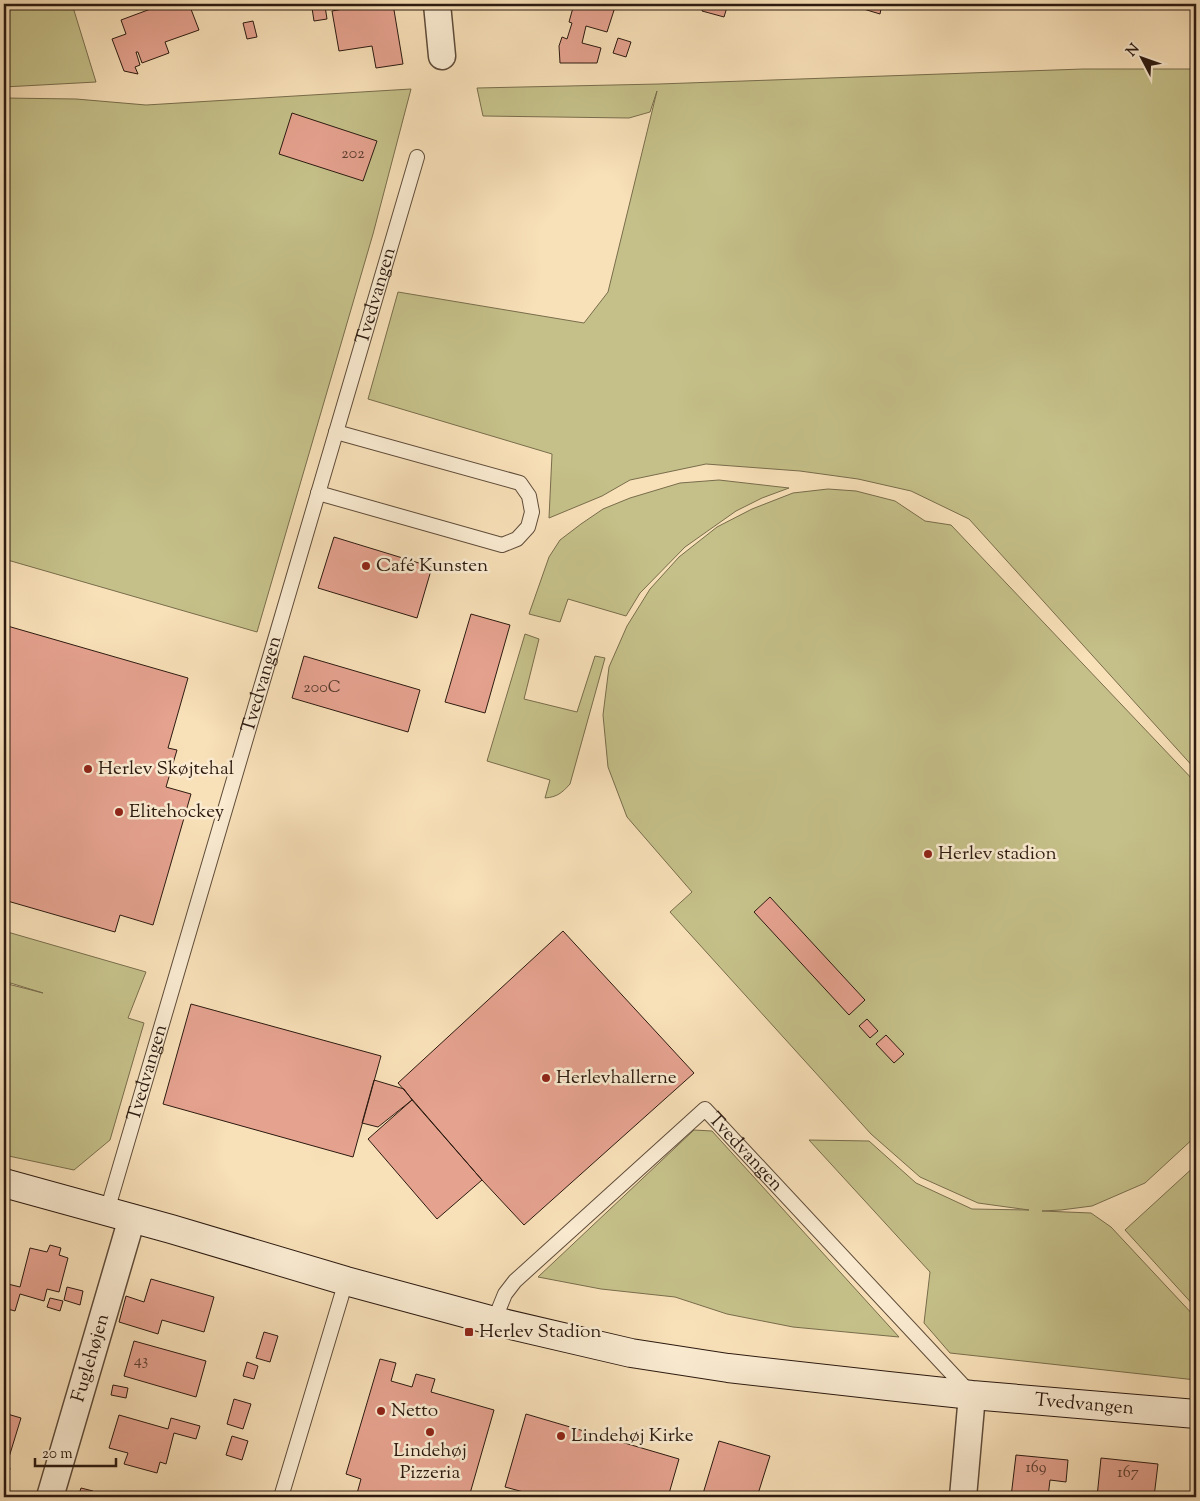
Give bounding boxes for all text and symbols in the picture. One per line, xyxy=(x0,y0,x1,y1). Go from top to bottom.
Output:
north arrow xyxy=(1118,32,1168,82)
text: N xyxy=(1122,40,1145,62)
house number: 202 xyxy=(341,143,365,166)
street label: Tvedvangen xyxy=(349,244,403,347)
place label: Café Kunsten xyxy=(376,553,488,580)
marker: Café Kunsten xyxy=(360,560,372,572)
street label: Tvedvangen xyxy=(235,633,289,736)
house number: 200C xyxy=(303,677,341,700)
place label: Herlev Skøjtehal xyxy=(98,756,234,783)
marker: Herlev Skøjtehal xyxy=(82,763,94,775)
place label: Elitehockey xyxy=(129,799,225,826)
marker: Elitehockey xyxy=(113,806,125,818)
place label: Herlev stadion xyxy=(938,841,1057,868)
marker: Herlev stadion xyxy=(922,848,934,860)
street label: Tvedvangen xyxy=(121,1021,175,1124)
place label: Herlevhallerne xyxy=(556,1065,677,1092)
marker: Herlevhallerne xyxy=(540,1072,552,1084)
street label: Tvedvangen xyxy=(702,1107,789,1198)
street label: Fuglehøjen xyxy=(65,1310,117,1405)
place label: Herlev Stadion xyxy=(479,1319,602,1346)
marker: Herlev Stadion xyxy=(463,1326,475,1338)
house number: 43 xyxy=(134,1350,148,1373)
street label: Tvedvangen xyxy=(1033,1387,1135,1422)
place label: Netto xyxy=(391,1398,438,1425)
marker: Netto xyxy=(375,1405,387,1417)
place label: Lindehøj Kirke xyxy=(571,1423,694,1450)
marker: Lindehøj Pizzeria xyxy=(424,1426,436,1438)
marker: Lindehøj Kirke xyxy=(555,1430,567,1442)
scale bar xyxy=(35,1436,116,1468)
place label: Lindehøj Pizzeria xyxy=(393,1438,467,1487)
text: 20 m xyxy=(42,1444,73,1465)
house number: 169 xyxy=(1025,1457,1047,1480)
house number: 167 xyxy=(1117,1462,1139,1485)

